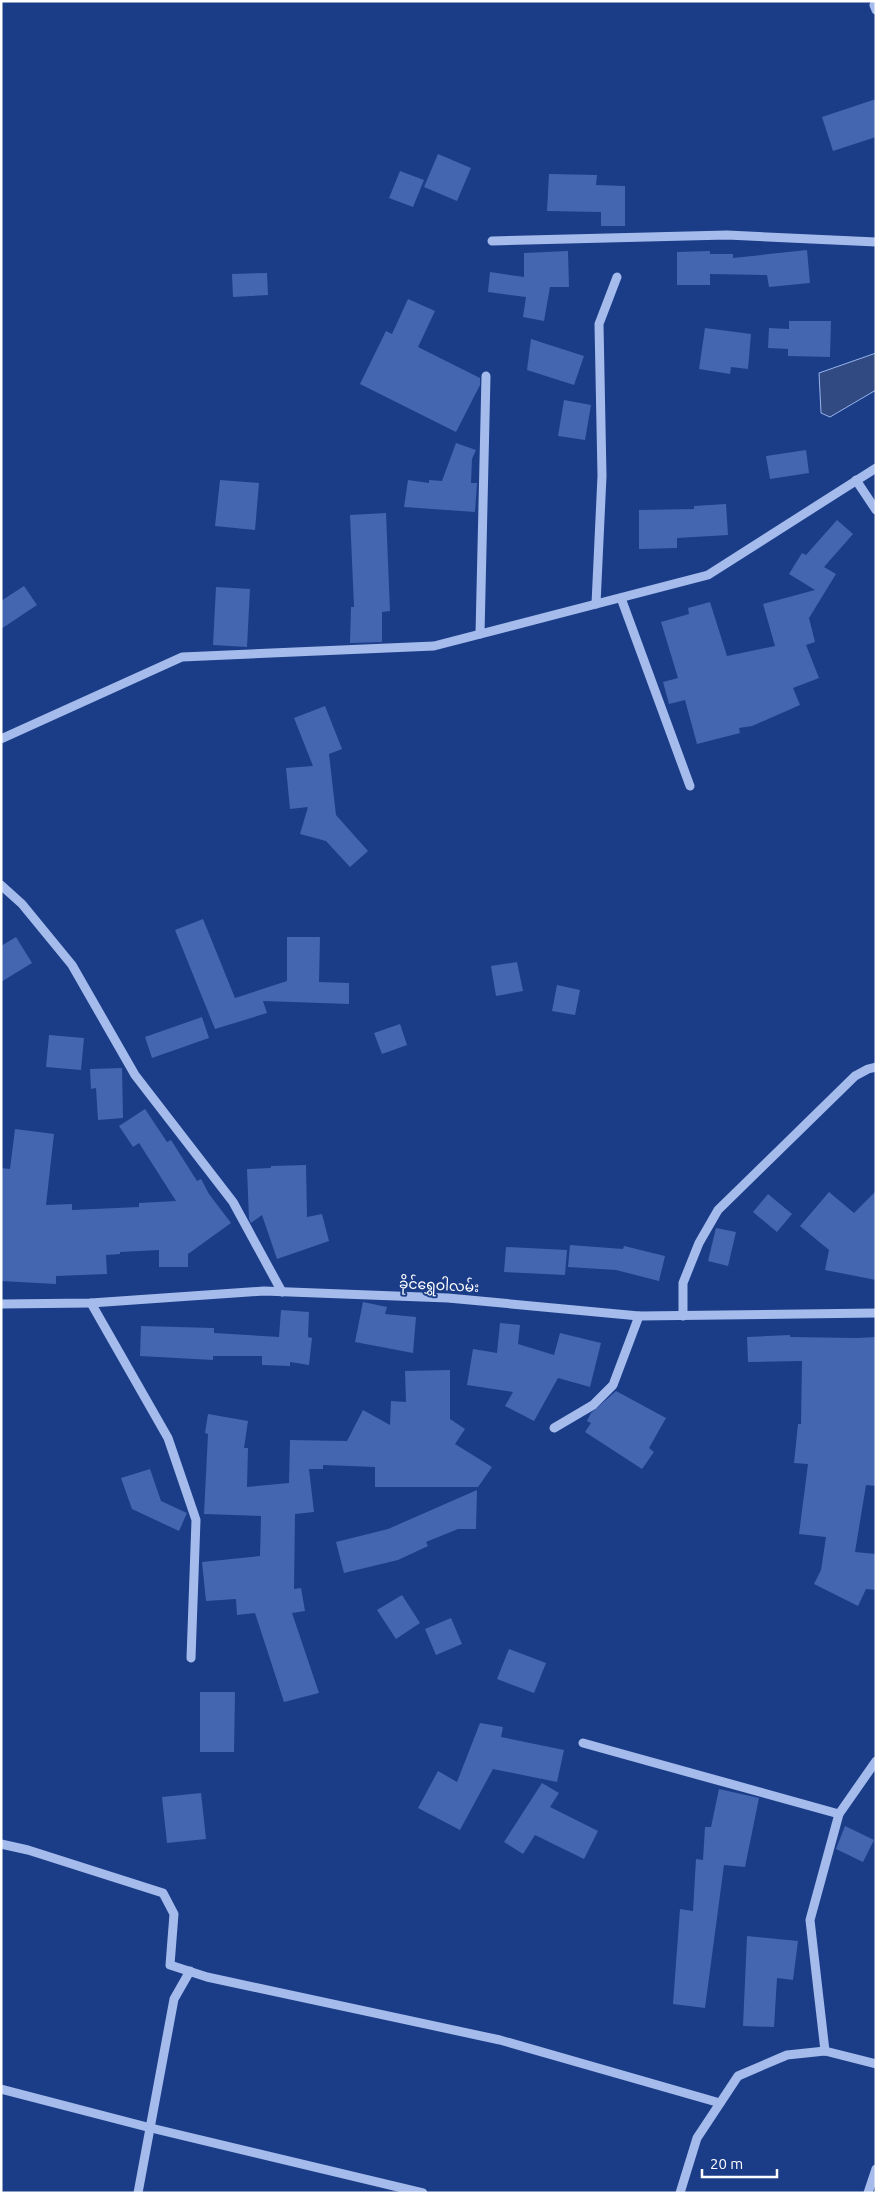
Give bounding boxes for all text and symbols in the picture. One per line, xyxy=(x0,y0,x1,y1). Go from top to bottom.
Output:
street label: ခိုင်ရွှေဝါလမ်း xyxy=(398,1273,480,1299)
scale bar xyxy=(702,2146,777,2178)
text: 20 m xyxy=(710,2155,743,2172)

